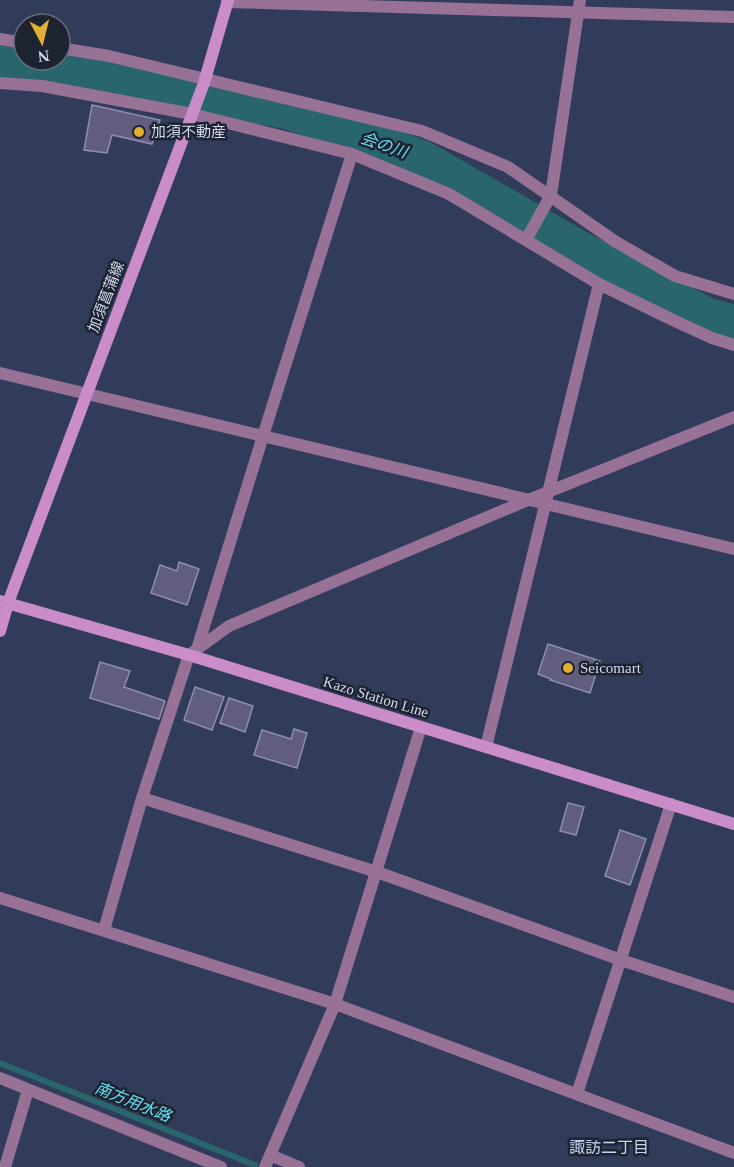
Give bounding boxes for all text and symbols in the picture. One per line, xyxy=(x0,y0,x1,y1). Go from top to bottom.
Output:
north arrow xyxy=(12,12,72,72)
text: N xyxy=(37,47,51,66)
place label: 加須不動産 xyxy=(151,124,226,140)
marker: 加須不動産 xyxy=(132,125,146,139)
water label: 会の川 xyxy=(359,129,411,161)
street label: 加須菖蒲線 xyxy=(85,259,127,335)
place label: Seicomart xyxy=(580,660,642,676)
marker: Seicomart xyxy=(561,661,575,675)
street label: Kazo Station Line xyxy=(321,673,431,721)
water label: 南方用水路 xyxy=(93,1079,175,1126)
district label: 諏訪二丁目 xyxy=(569,1139,649,1156)

